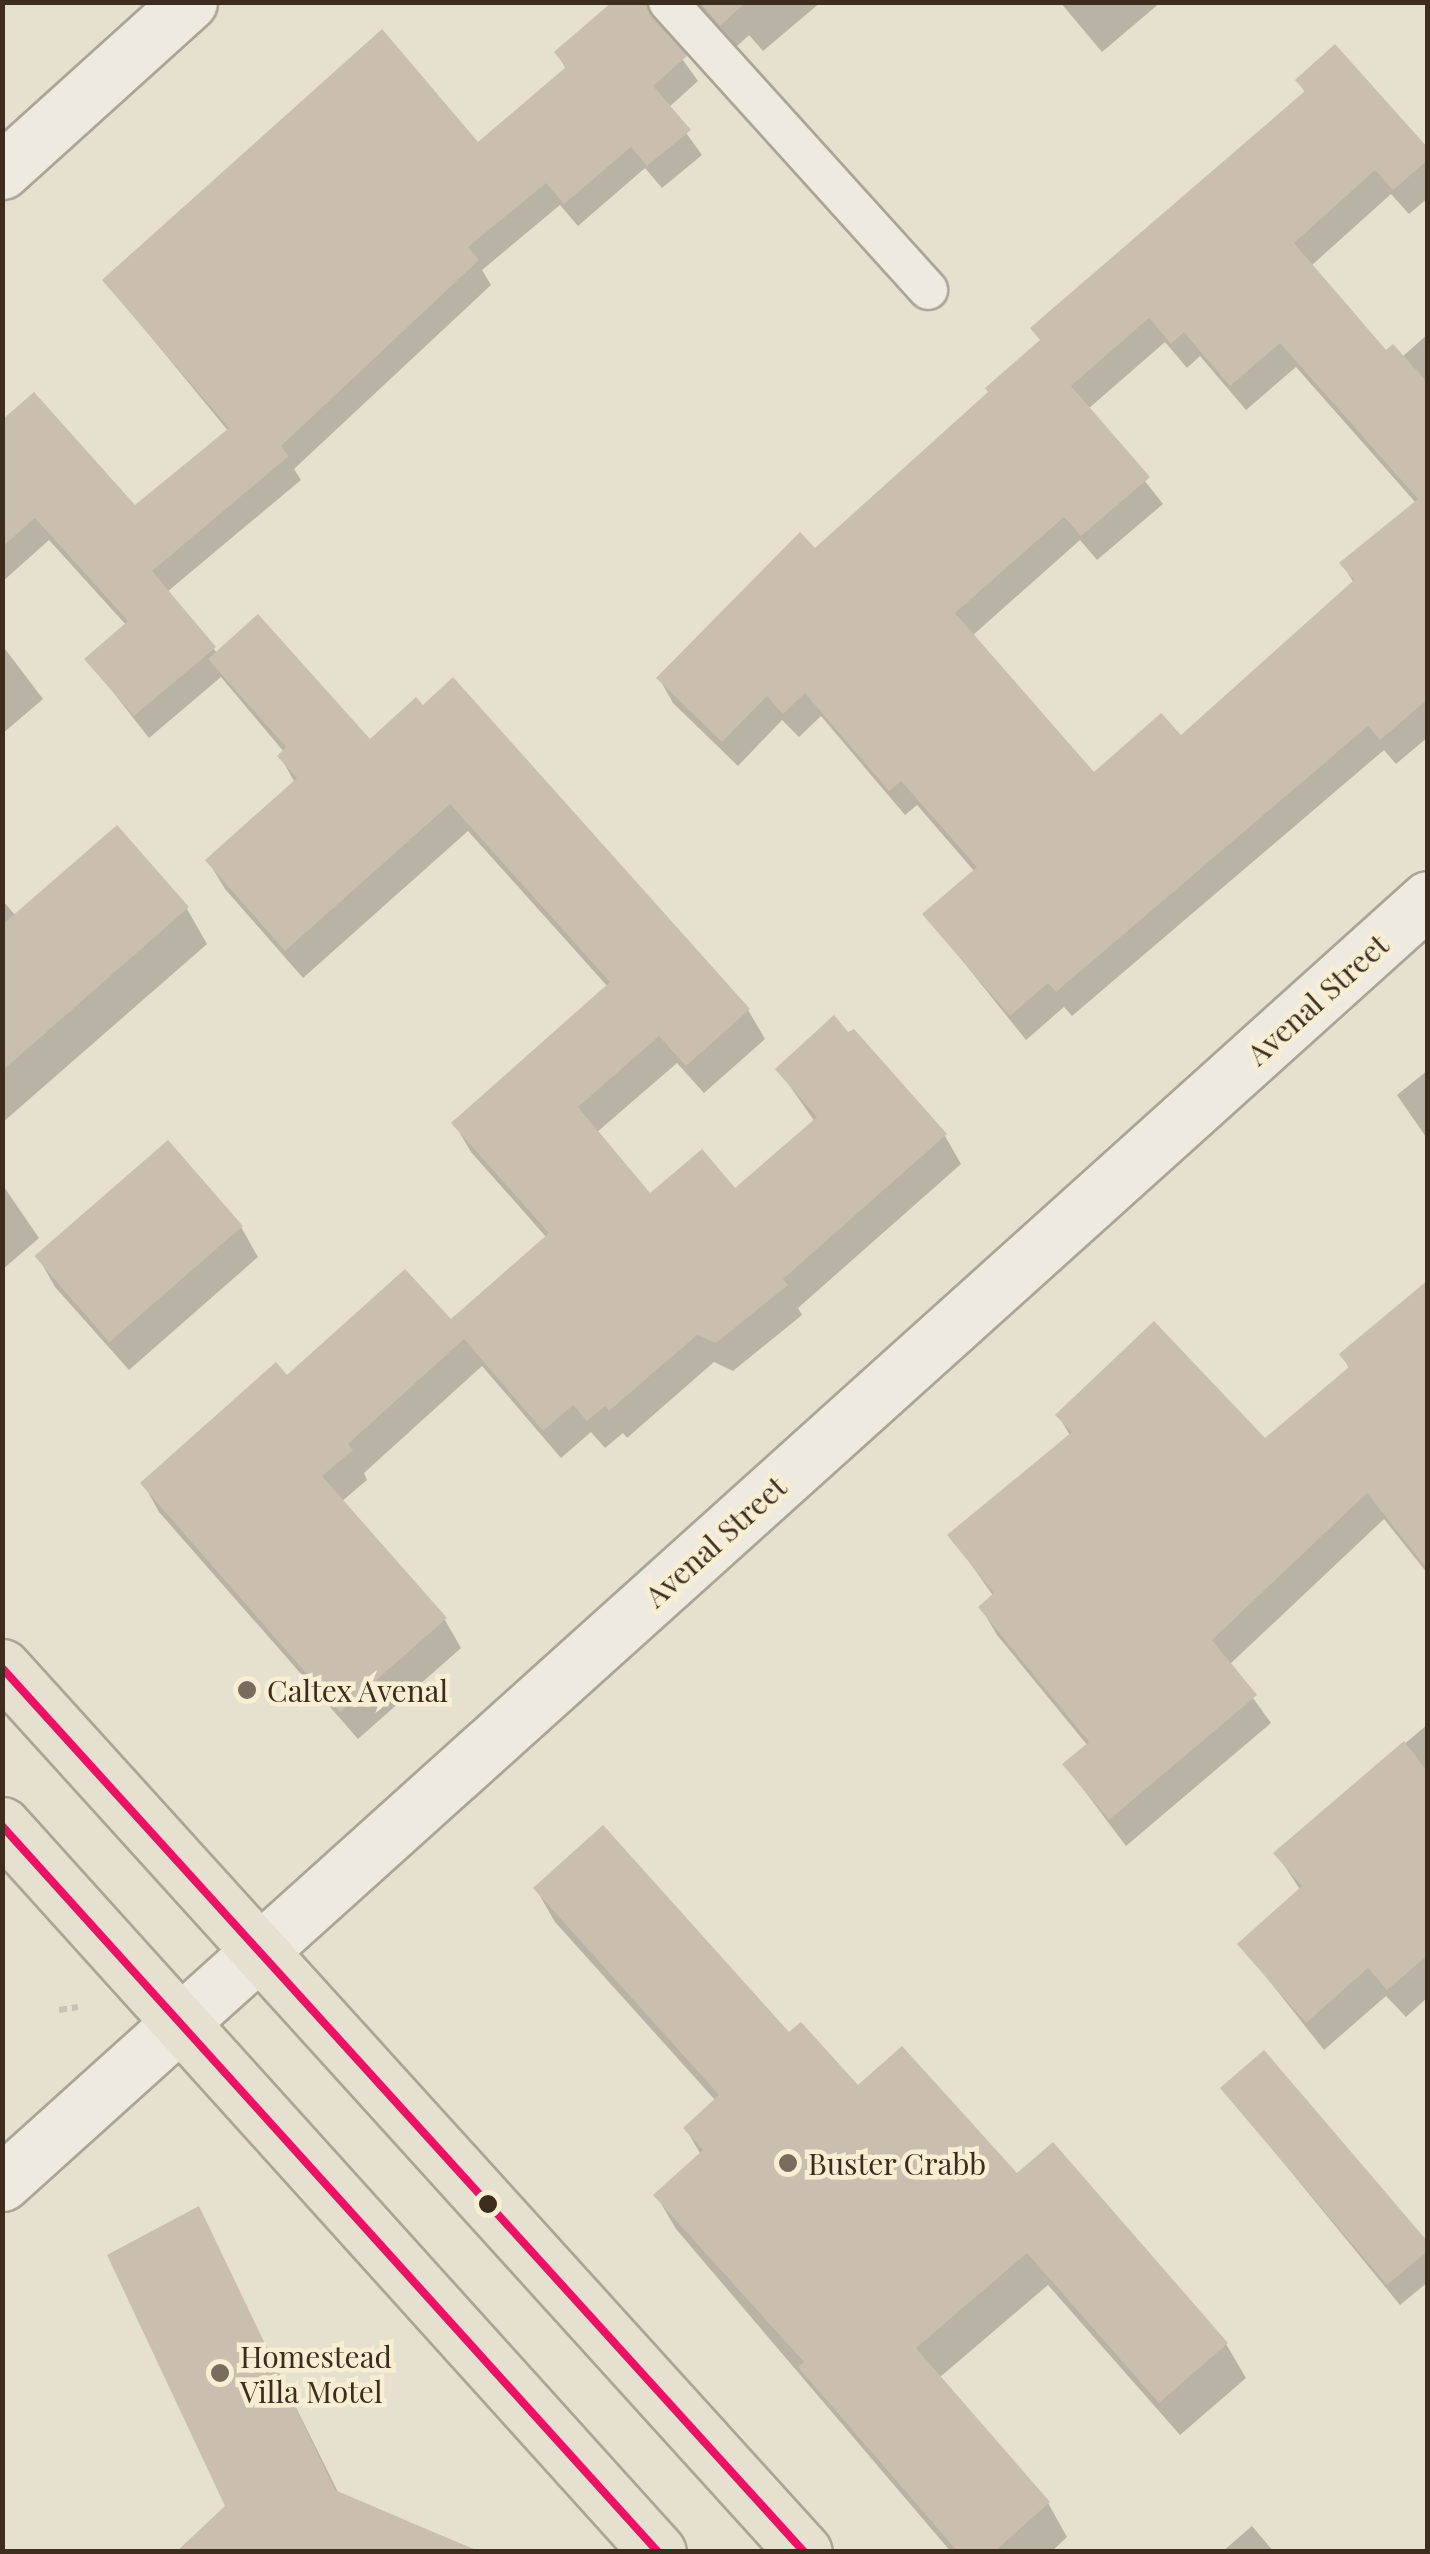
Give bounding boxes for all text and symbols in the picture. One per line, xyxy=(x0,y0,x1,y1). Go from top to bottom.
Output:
street label: Avenal Street xyxy=(1239,926,1395,1072)
street label: Avenal Street xyxy=(637,1468,793,1614)
place label: Caltex Avenal xyxy=(267,1672,449,1708)
marker: Caltex Avenal xyxy=(236,1679,258,1701)
place label: Buster Crabb xyxy=(808,2145,987,2181)
marker: Buster Crabb xyxy=(777,2152,799,2174)
unlabelled marker xyxy=(478,2194,498,2214)
place label: Homestead Villa Motel xyxy=(240,2338,392,2408)
marker: Homestead Villa Motel xyxy=(209,2362,231,2384)

